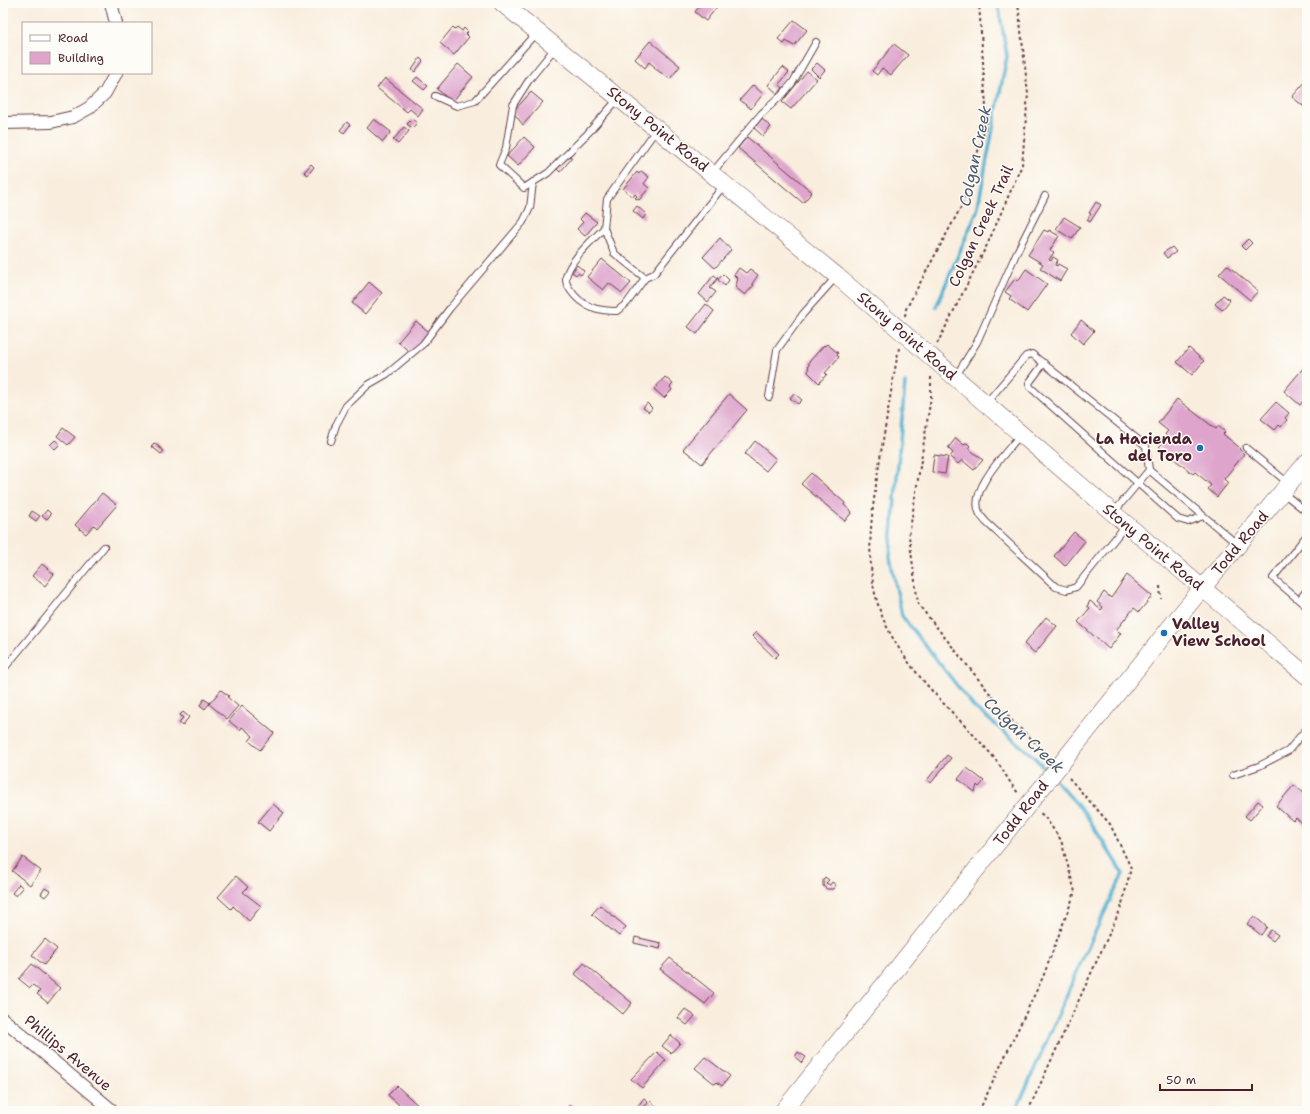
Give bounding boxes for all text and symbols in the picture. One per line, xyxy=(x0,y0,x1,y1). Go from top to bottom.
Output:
legend xyxy=(22,22,152,74)
text: Road xyxy=(58,30,89,46)
text: Building xyxy=(58,50,104,66)
street label: Stony Point Road xyxy=(603,82,714,177)
water label: Colgan Creek xyxy=(954,104,996,208)
street label: Colgan Creek Trail xyxy=(944,161,1018,290)
street label: Stony Point Road xyxy=(853,287,961,385)
place label: La Hacienda del Toro xyxy=(1096,429,1193,466)
marker: La Hacienda del Toro xyxy=(1195,443,1205,453)
street label: Stony Point Road xyxy=(1098,499,1208,595)
street label: Todd Road xyxy=(1207,506,1273,579)
place label: Valley View School xyxy=(1172,614,1266,651)
marker: Valley View School xyxy=(1159,628,1169,638)
water label: Colgan Creek xyxy=(979,692,1069,778)
street label: Todd Road xyxy=(989,776,1053,850)
street label: Phillips Avenue xyxy=(20,1010,116,1096)
scale bar xyxy=(1160,1066,1252,1092)
text: 50 m xyxy=(1166,1072,1196,1088)

